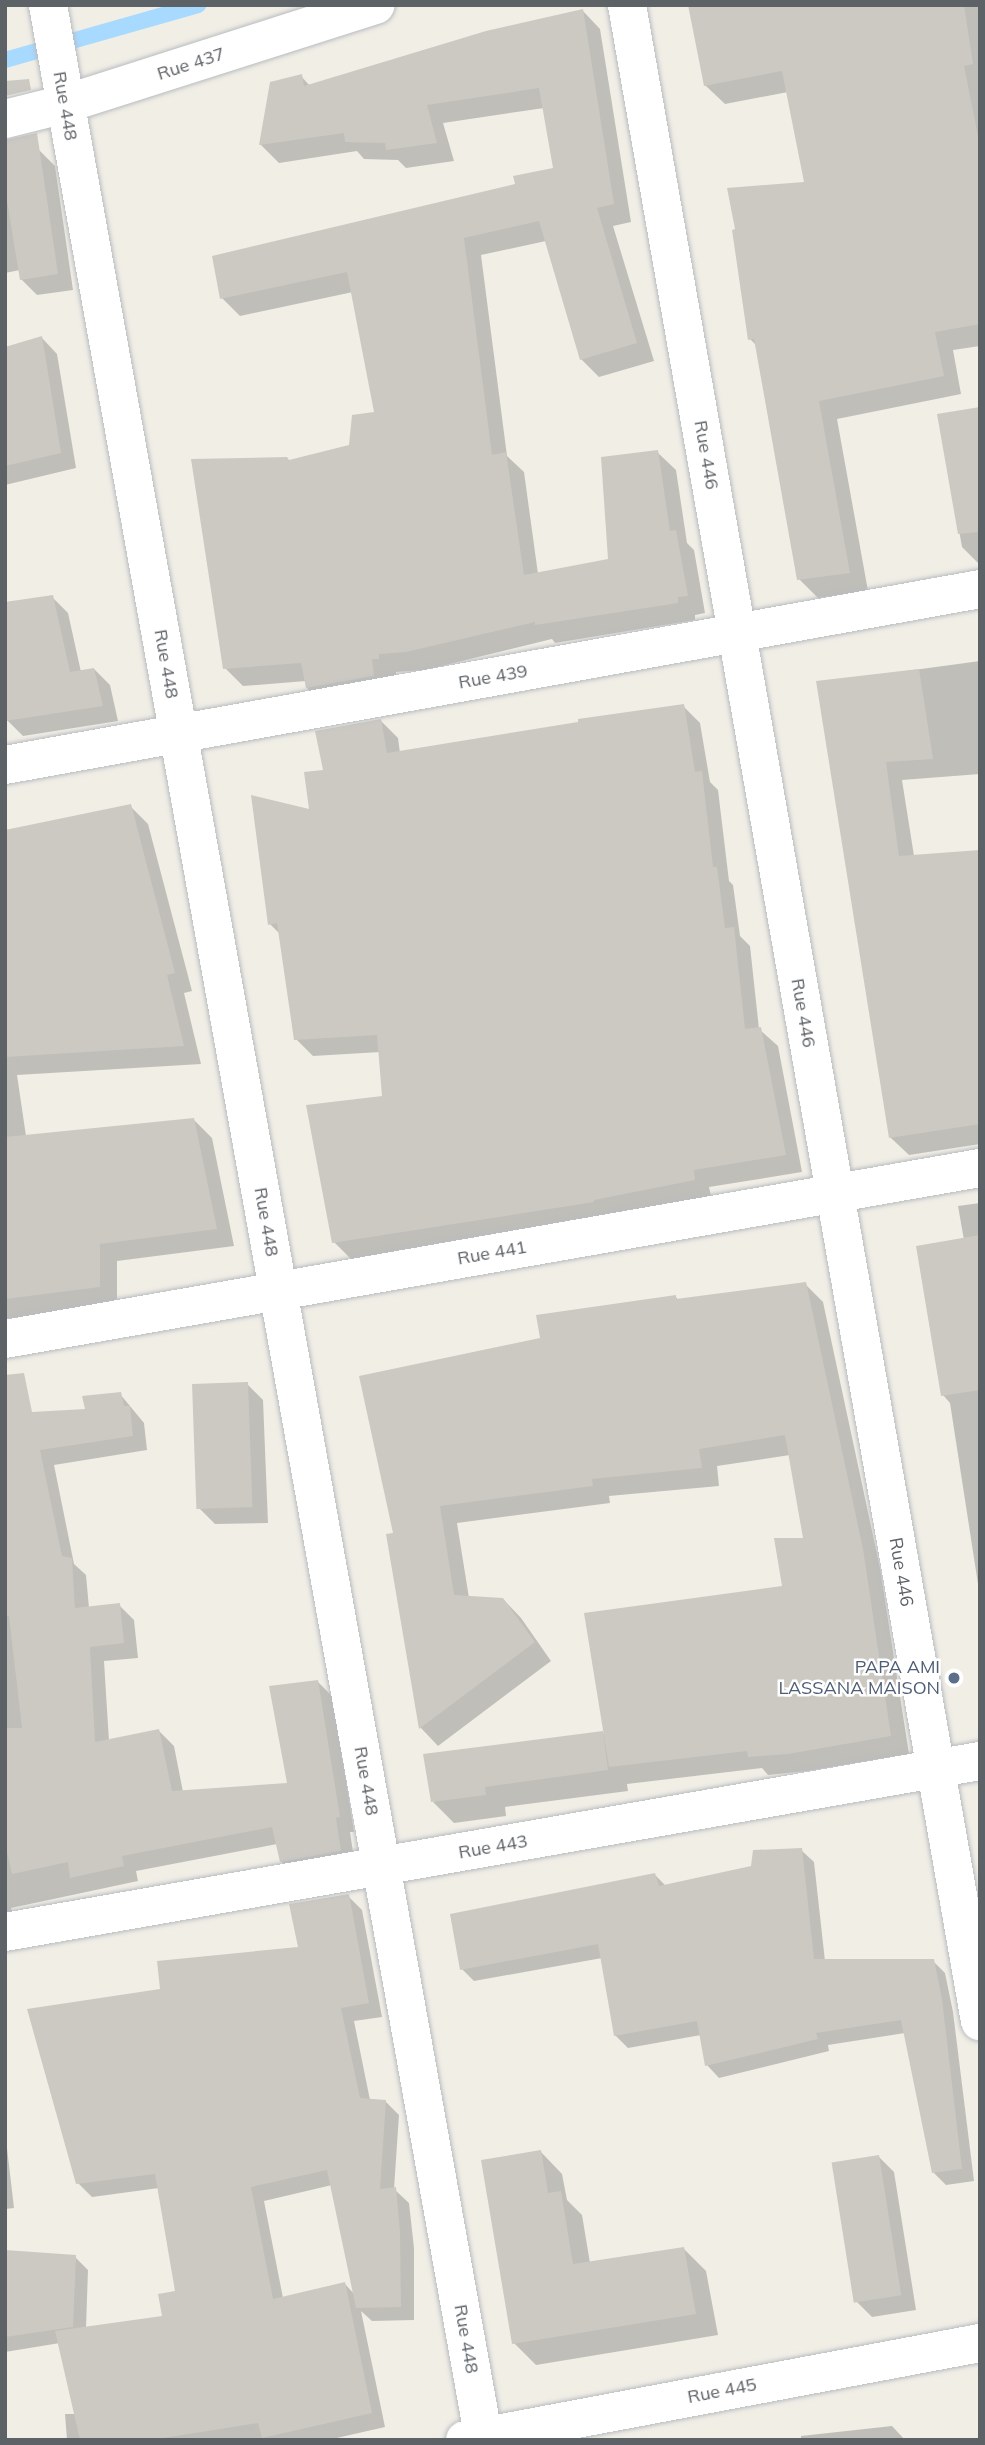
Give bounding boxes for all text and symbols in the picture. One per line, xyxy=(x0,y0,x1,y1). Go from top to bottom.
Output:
street label: Rue 437 xyxy=(155,43,227,85)
street label: Rue 448 xyxy=(48,70,82,142)
street label: Rue 446 xyxy=(689,419,723,491)
street label: Rue 448 xyxy=(149,628,183,700)
street label: Rue 439 xyxy=(457,660,529,694)
street label: Rue 446 xyxy=(786,977,820,1049)
street label: Rue 448 xyxy=(249,1186,283,1258)
street label: Rue 441 xyxy=(456,1236,528,1270)
street label: Rue 446 xyxy=(884,1536,918,1608)
place label: PAPA AMI LASSANA MAISON xyxy=(779,1657,940,1700)
marker: PAPA AMI LASSANA MAISON xyxy=(946,1670,962,1686)
street label: Rue 448 xyxy=(349,1745,383,1817)
street label: Rue 443 xyxy=(457,1830,529,1864)
street label: Rue 448 xyxy=(449,2303,483,2375)
street label: Rue 445 xyxy=(686,2374,758,2408)

